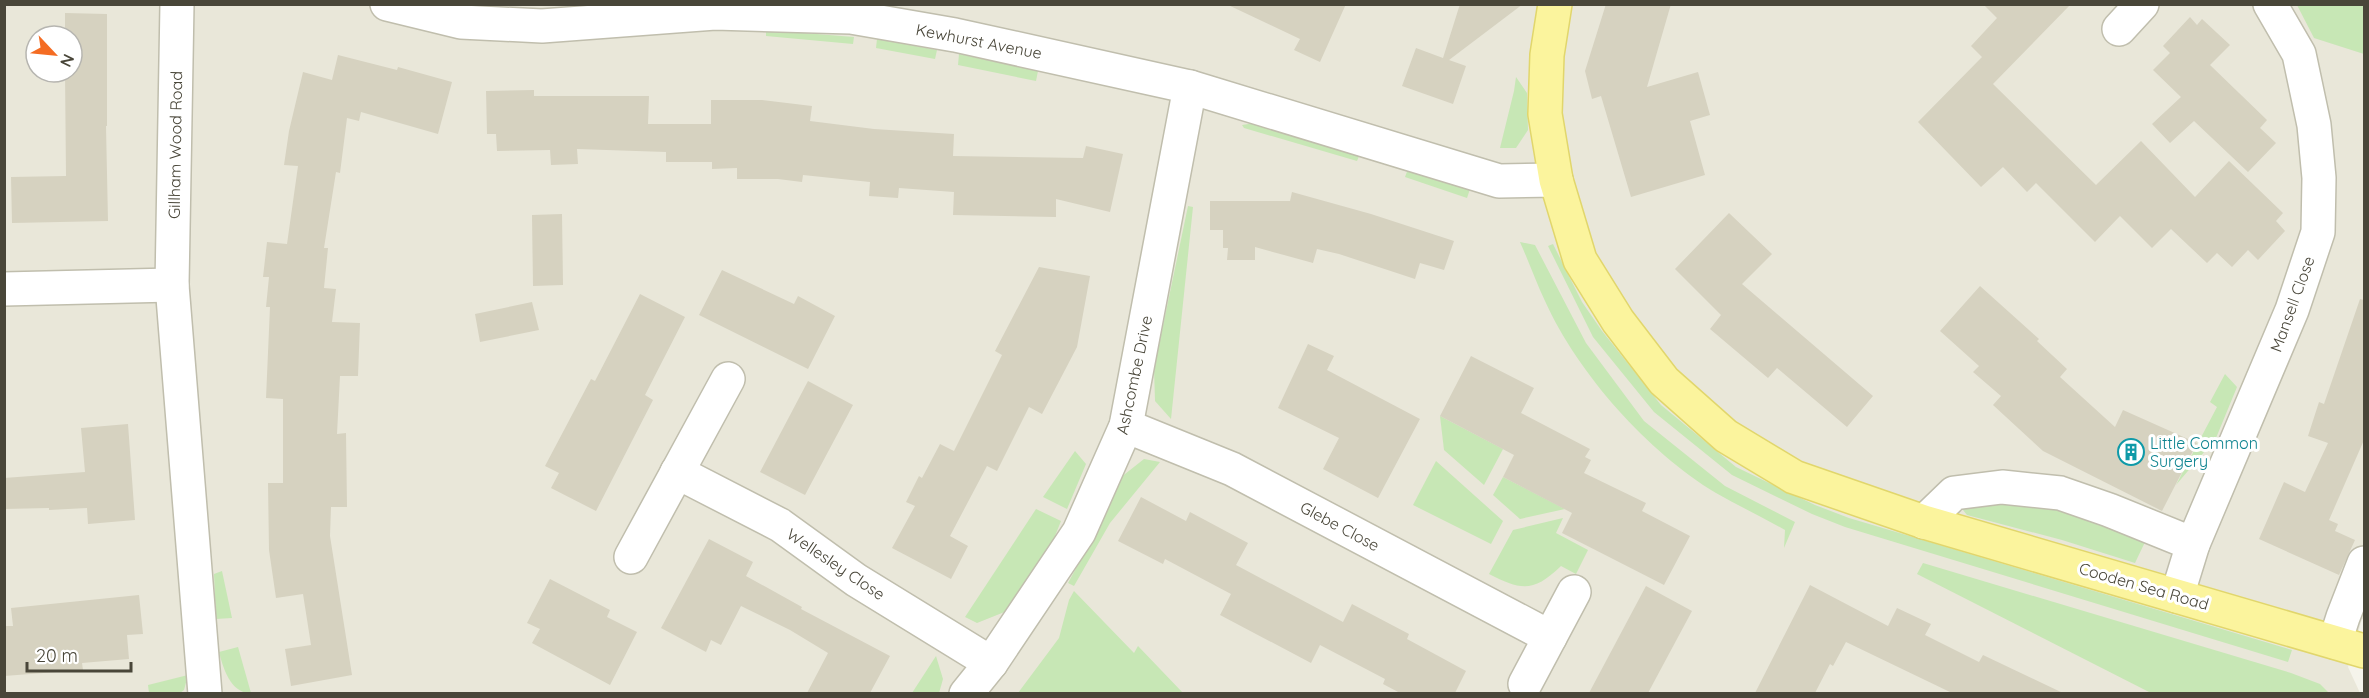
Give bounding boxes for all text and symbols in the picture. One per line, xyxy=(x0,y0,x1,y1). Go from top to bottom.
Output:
street label: Kewhurst Avenue xyxy=(914,19,1044,63)
north arrow xyxy=(24,24,84,84)
text: N xyxy=(56,51,79,70)
street label: Gillham Wood Road xyxy=(164,71,186,219)
street label: Mansell Close xyxy=(2265,253,2319,355)
street label: Ashcombe Drive xyxy=(1112,314,1156,436)
place label: Little Common Surgery xyxy=(2150,433,2258,471)
building icon: Little Common Surgery xyxy=(2116,437,2146,467)
street label: Glebe Close xyxy=(1297,497,1383,555)
street label: Wellesley Close xyxy=(783,524,889,604)
street label: Cooden Sea Road xyxy=(2077,558,2211,614)
scale bar xyxy=(27,635,130,673)
text: 20 m xyxy=(36,644,78,667)

